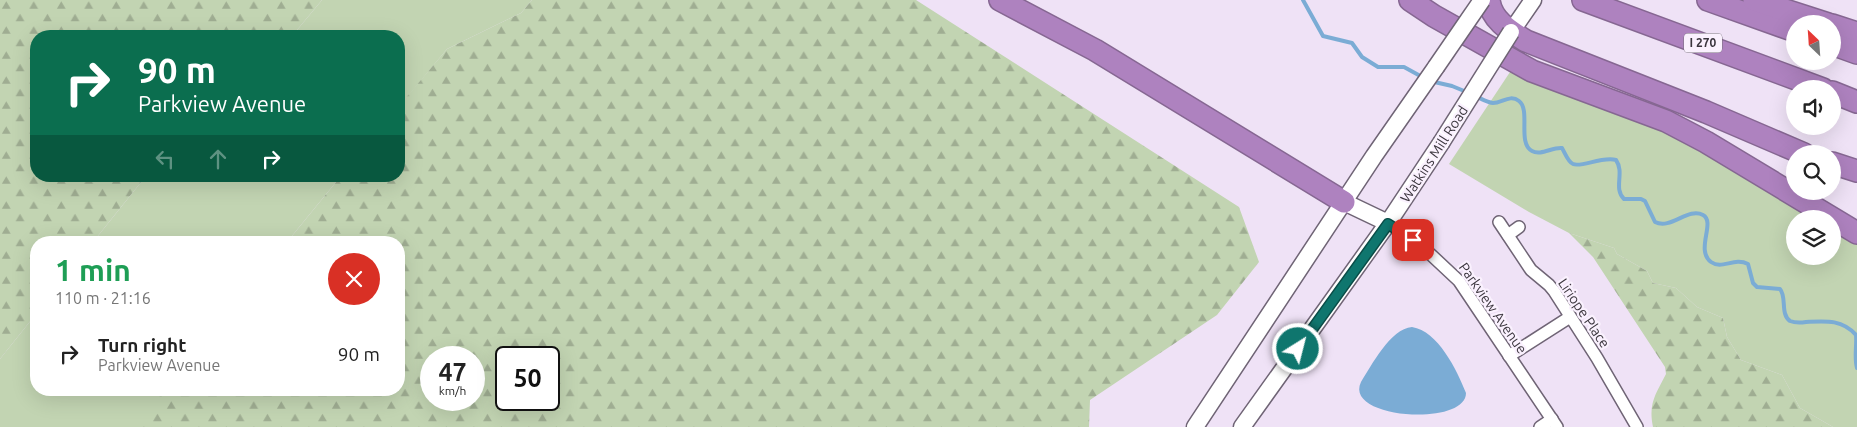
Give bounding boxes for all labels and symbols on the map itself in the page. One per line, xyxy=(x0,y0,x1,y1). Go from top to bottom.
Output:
north arrow xyxy=(1786,15,1841,70)
road number: I 270 xyxy=(1684,34,1722,52)
street label: Watkins Mill Road xyxy=(1397,103,1471,205)
pin xyxy=(1392,219,1434,261)
street label: Parkview Avenue xyxy=(1456,260,1530,356)
street label: Liriope Place xyxy=(1555,275,1613,351)
position arrow xyxy=(1271,322,1323,374)
speed limit sign: 50 xyxy=(495,346,560,411)

